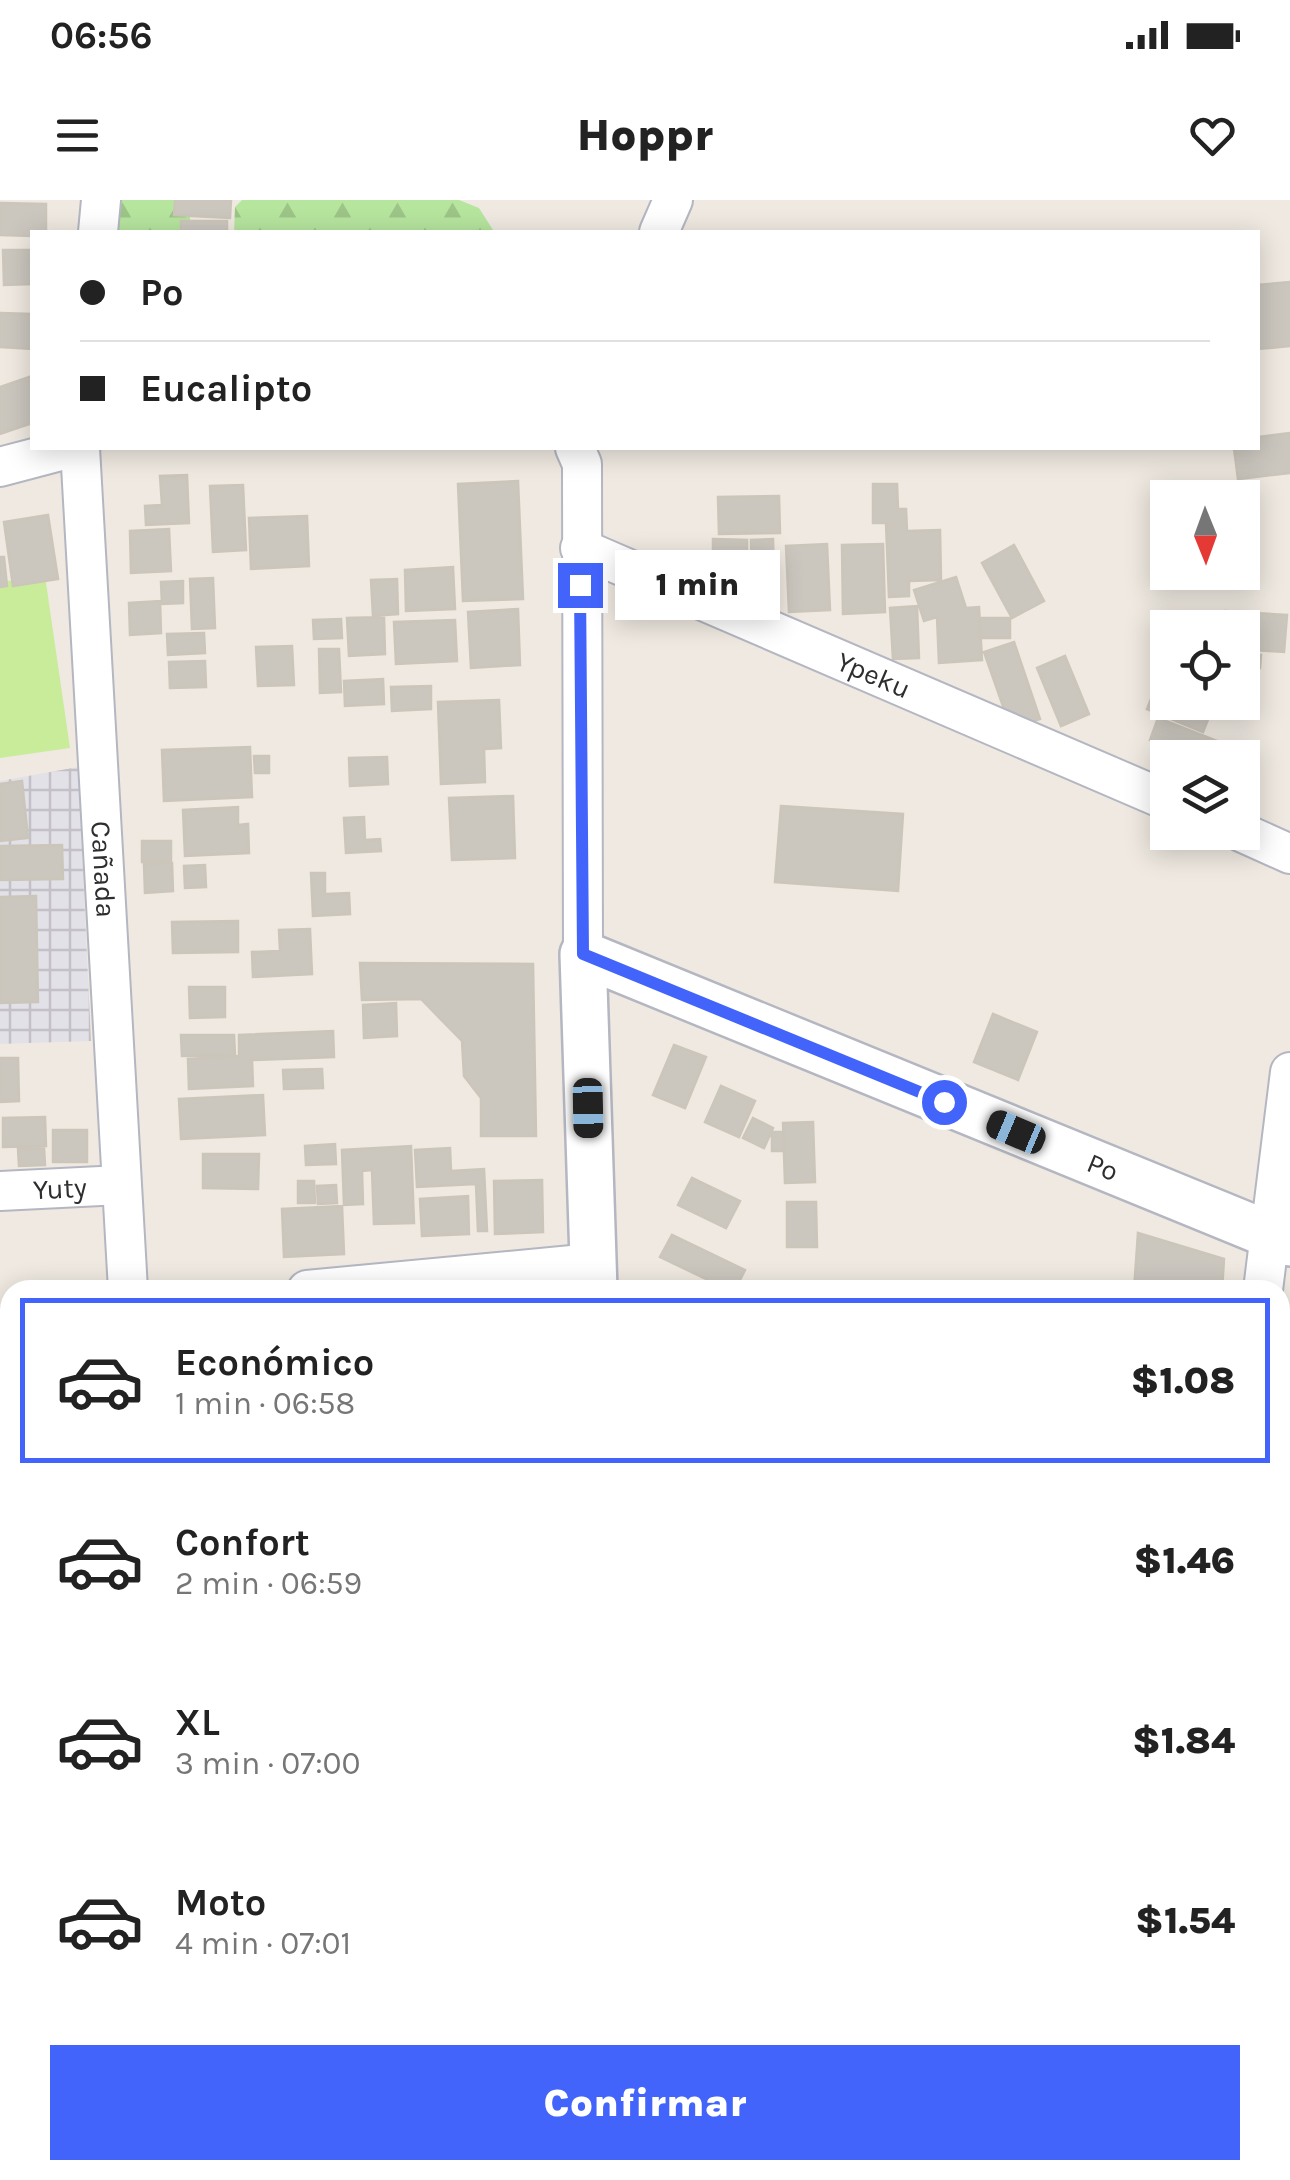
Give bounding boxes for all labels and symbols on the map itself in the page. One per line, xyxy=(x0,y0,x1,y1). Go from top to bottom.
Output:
north arrow xyxy=(1150,480,1260,590)
callout: 1 min xyxy=(615,550,780,620)
route end xyxy=(558,563,603,608)
street label: Ypeku xyxy=(832,645,916,705)
street label: Cañada xyxy=(84,820,123,919)
car xyxy=(572,1078,604,1138)
route start xyxy=(922,1080,967,1125)
car xyxy=(983,1106,1049,1158)
street label: Po xyxy=(1082,1146,1123,1188)
street label: Yuty xyxy=(32,1171,88,1206)

